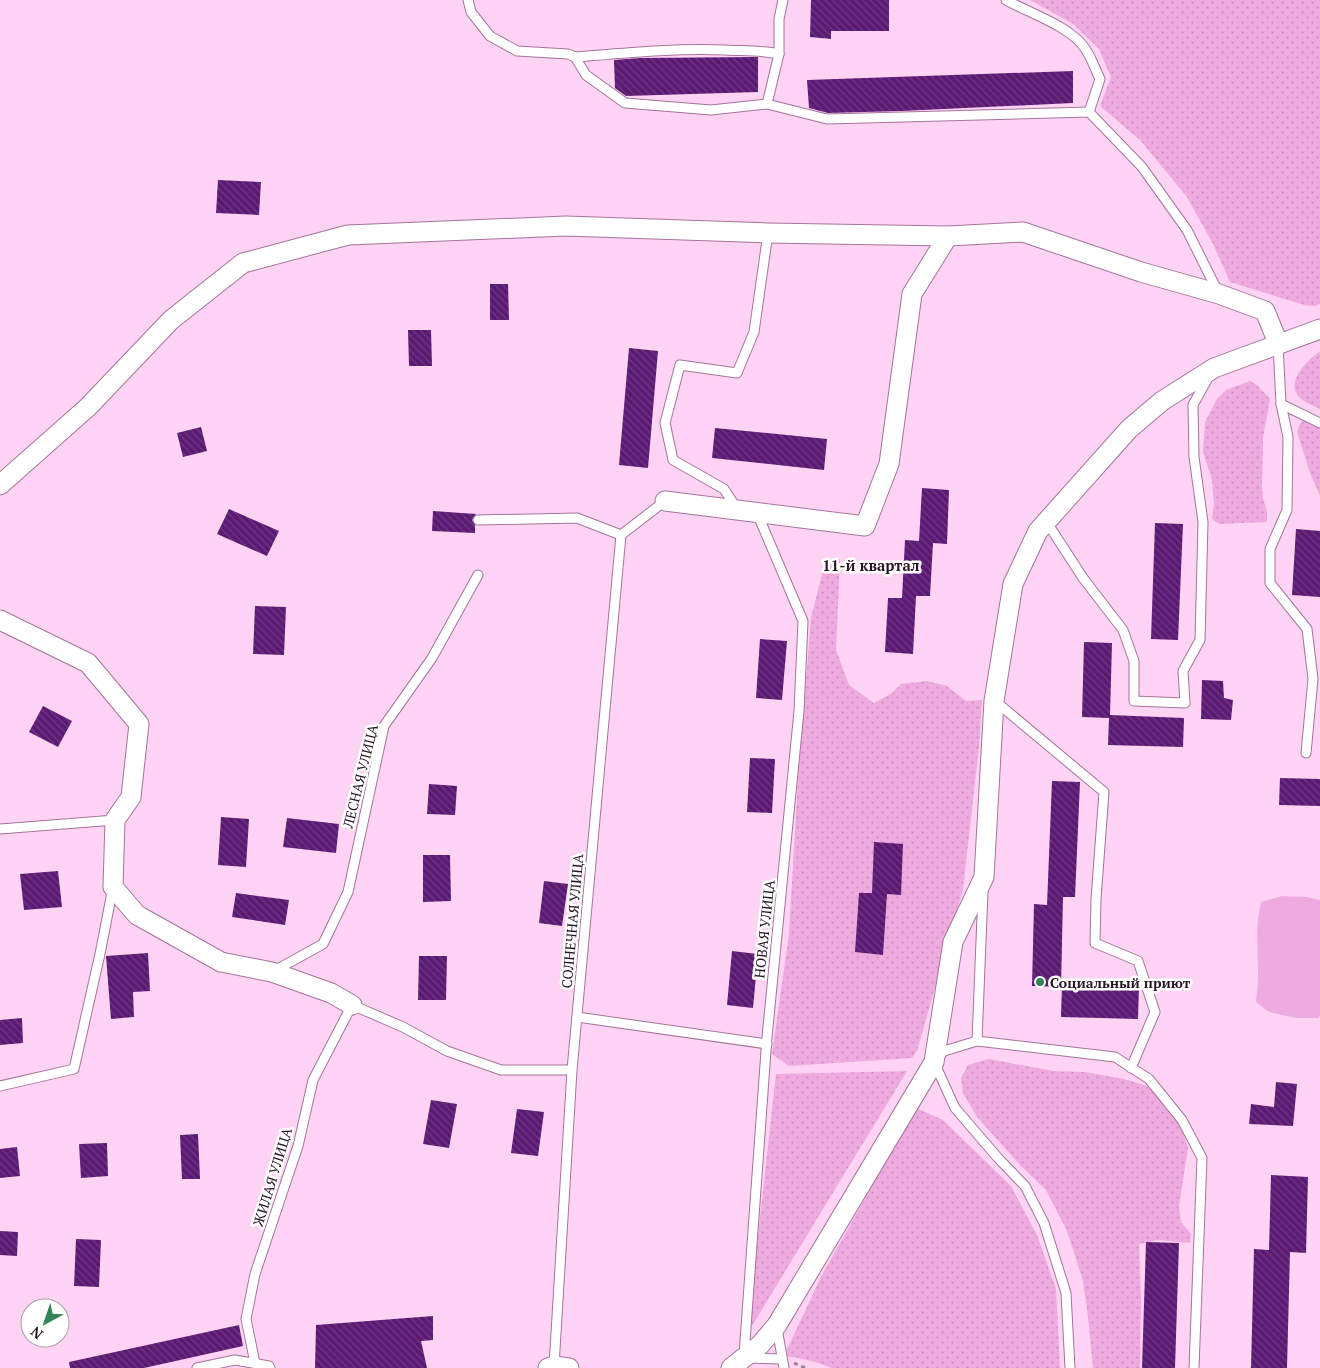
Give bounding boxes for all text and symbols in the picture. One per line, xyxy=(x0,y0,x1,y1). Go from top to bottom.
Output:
district label: 11-й квартал xyxy=(822,555,920,575)
street label: ЛЕСНАЯ УЛИЦА xyxy=(338,722,382,831)
street label: СОЛНЕЧНАЯ УЛИЦА xyxy=(557,853,587,989)
street label: НОВАЯ УЛИЦА xyxy=(749,878,779,979)
place label: Социальный приют xyxy=(1050,973,1191,992)
marker: Социальный приют xyxy=(1034,976,1046,988)
street label: ЖИЛАЯ УЛИЦА xyxy=(248,1125,296,1229)
north arrow xyxy=(20,1298,70,1348)
text: N xyxy=(26,1322,46,1344)

